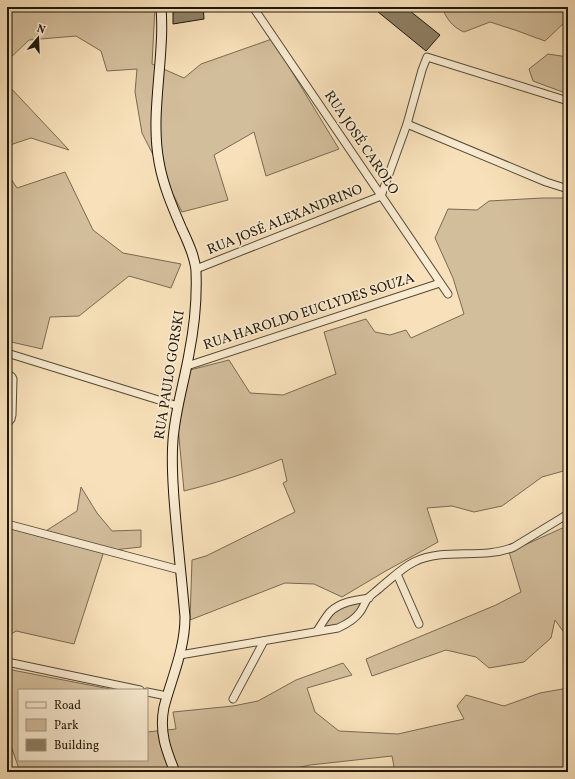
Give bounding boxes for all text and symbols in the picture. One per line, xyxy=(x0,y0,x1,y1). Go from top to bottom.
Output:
north arrow xyxy=(18,18,58,58)
text: N xyxy=(35,22,47,38)
street label: RUA JOSÉ CAROLO xyxy=(319,87,403,199)
street label: RUA JOSÉ ALEXANDRINO xyxy=(204,180,366,260)
street label: RUA HAROLDO EUCLYDES SOUZA xyxy=(201,269,417,355)
street label: RUA PAULO GORSKI xyxy=(150,309,190,441)
legend xyxy=(18,689,148,761)
text: Road xyxy=(54,698,81,714)
text: Park xyxy=(54,718,79,734)
text: Building xyxy=(54,738,99,754)

